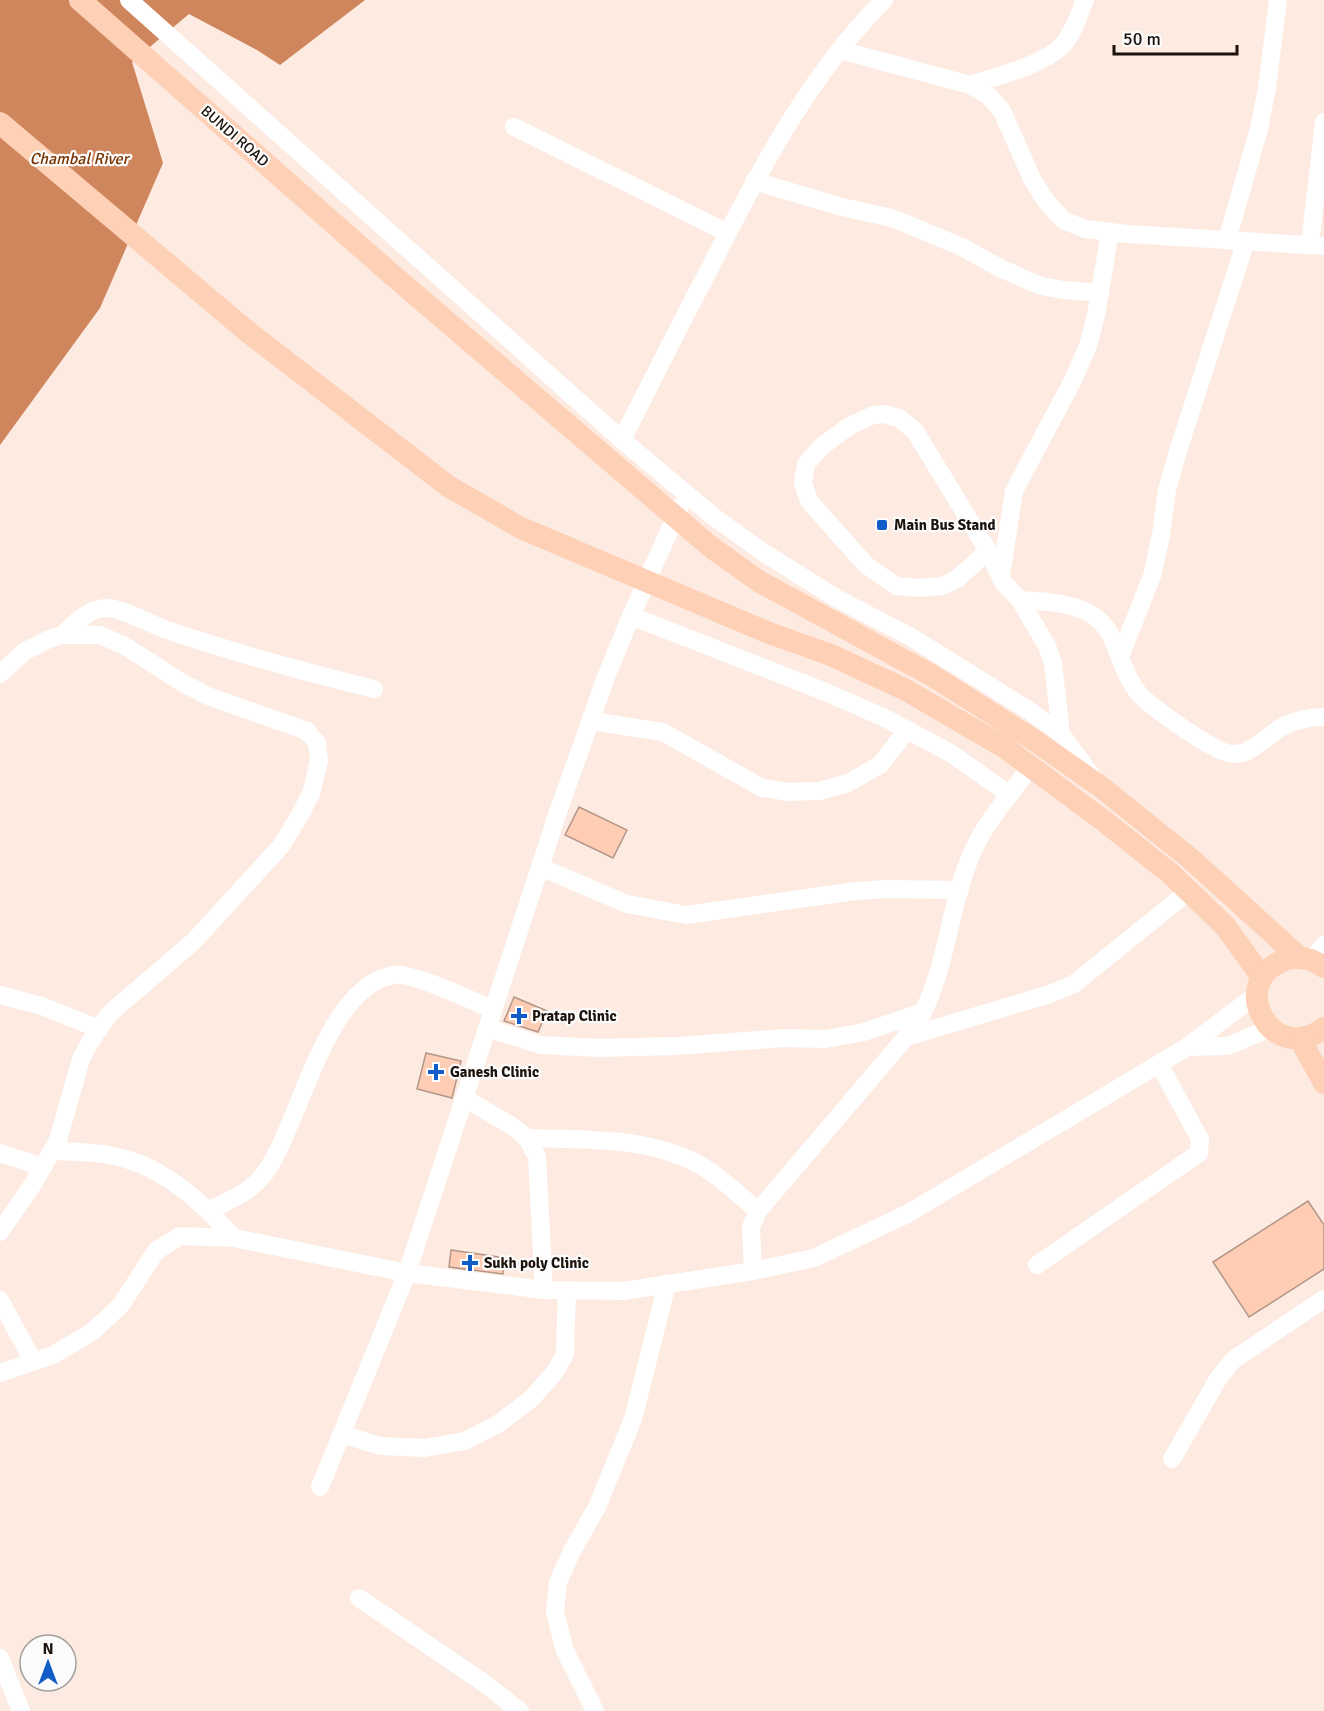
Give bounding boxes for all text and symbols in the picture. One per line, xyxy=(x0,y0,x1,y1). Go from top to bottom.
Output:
scale bar xyxy=(1114,18,1237,56)
text: 50 m xyxy=(1123,28,1161,50)
street label: BUNDI ROAD xyxy=(197,102,273,170)
water label: Chambal River xyxy=(30,149,130,169)
place label: Main Bus Stand xyxy=(894,516,996,534)
marker: Main Bus Stand xyxy=(875,518,889,532)
marker: Pratap Clinic xyxy=(510,1007,528,1025)
place label: Pratap Clinic xyxy=(532,1007,617,1025)
marker: Ganesh Clinic xyxy=(427,1063,445,1081)
place label: Ganesh Clinic xyxy=(450,1063,539,1081)
marker: Sukh poly Clinic xyxy=(461,1254,479,1272)
place label: Sukh poly Clinic xyxy=(484,1254,589,1272)
north arrow xyxy=(18,1633,78,1693)
text: N xyxy=(42,1639,54,1659)

